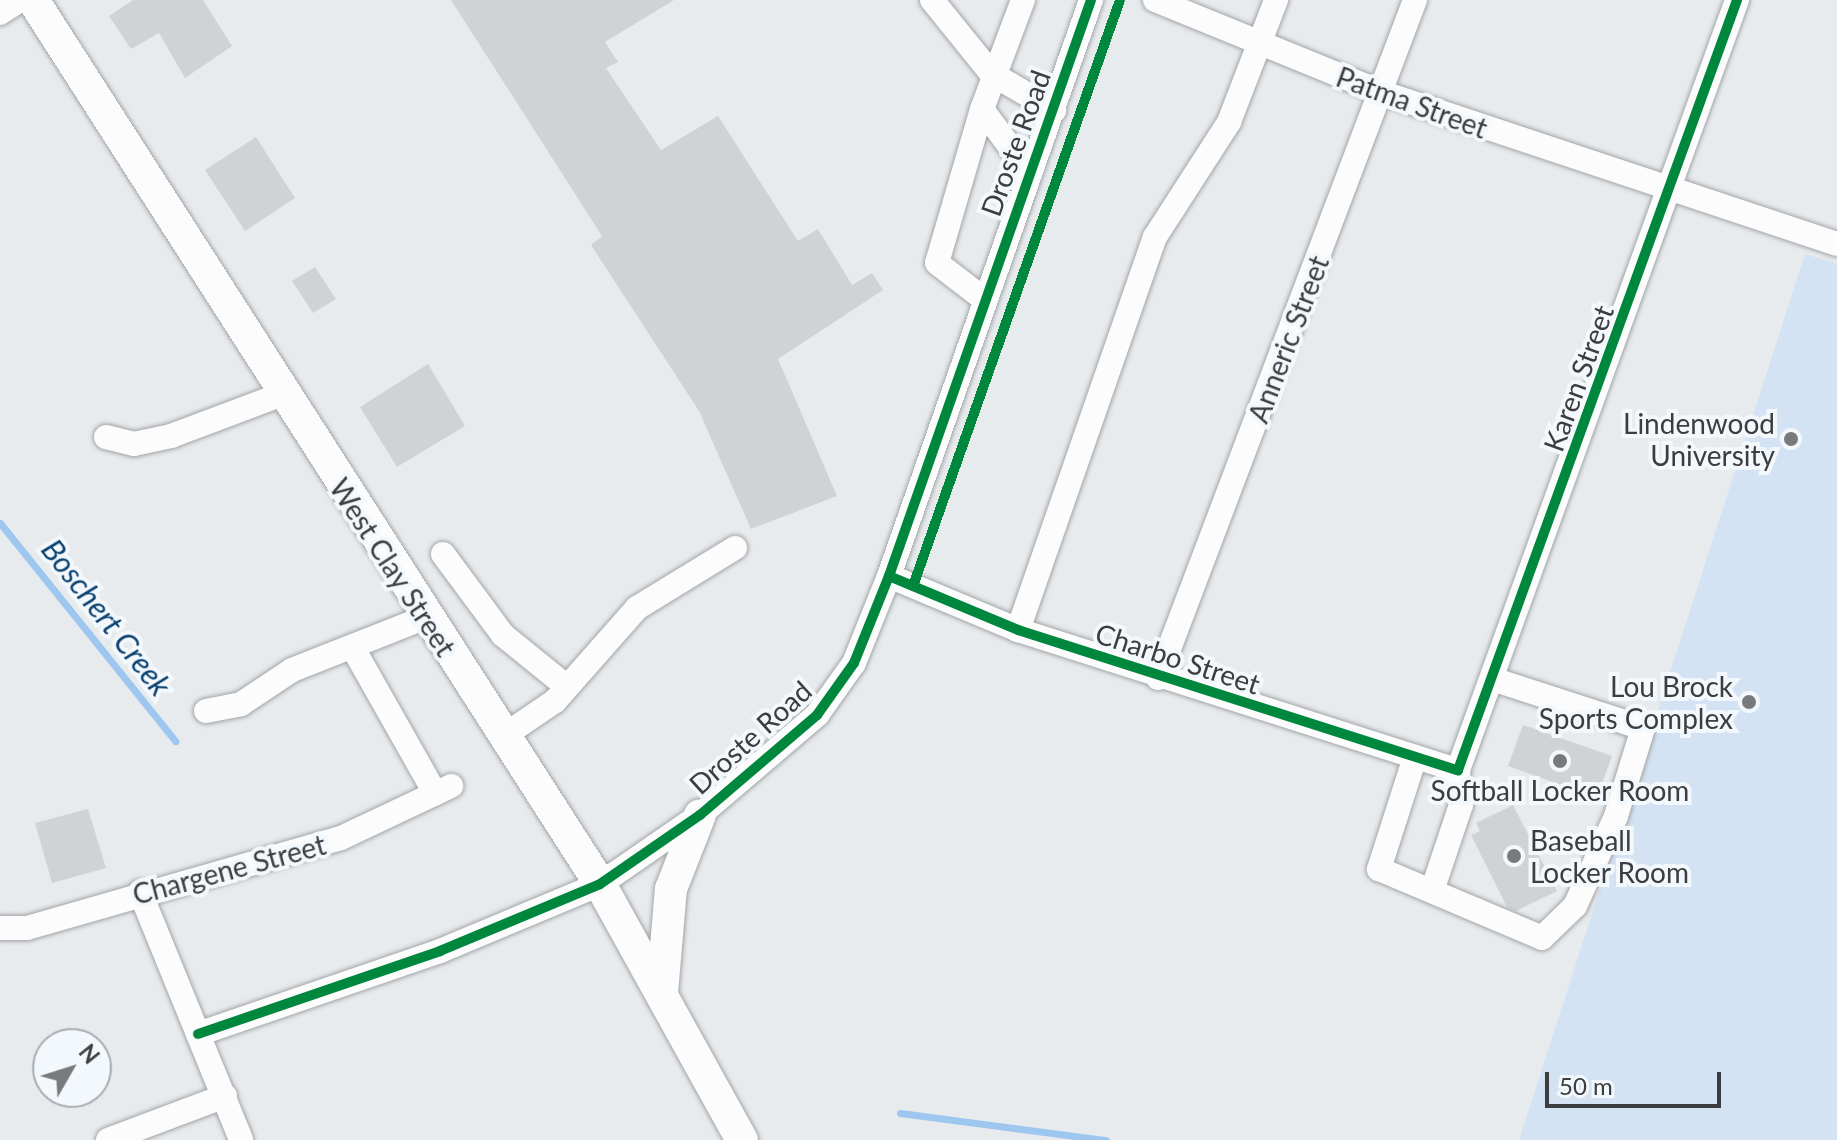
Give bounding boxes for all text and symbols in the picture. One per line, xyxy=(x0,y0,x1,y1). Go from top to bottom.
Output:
street label: Patma Street xyxy=(1332,59,1492,145)
street label: Droste Road xyxy=(973,66,1057,220)
street label: Anneric Street xyxy=(1241,251,1335,427)
street label: Karen Street xyxy=(1536,300,1620,456)
place label: Lindenwood University xyxy=(1623,406,1775,472)
marker: Lindenwood University xyxy=(1782,430,1800,448)
street label: West Clay Street xyxy=(323,472,463,662)
water label: Boschert Creek xyxy=(35,532,179,702)
street label: Charbo Street xyxy=(1092,616,1264,700)
place label: Lou Brock Sports Complex xyxy=(1539,669,1733,735)
street label: Droste Road xyxy=(682,673,818,801)
marker: Lou Brock Sports Complex xyxy=(1740,693,1758,711)
marker: Softball Locker Room xyxy=(1551,752,1569,770)
place label: Softball Locker Room xyxy=(1430,773,1690,807)
place label: Baseball Locker Room xyxy=(1530,823,1690,889)
street label: Chargene Street xyxy=(129,827,329,911)
marker: Baseball Locker Room xyxy=(1505,847,1523,865)
north arrow xyxy=(32,1028,112,1108)
text: N xyxy=(74,1039,105,1069)
scale bar xyxy=(1549,1056,1725,1106)
text: 50 m xyxy=(1559,1071,1613,1100)

